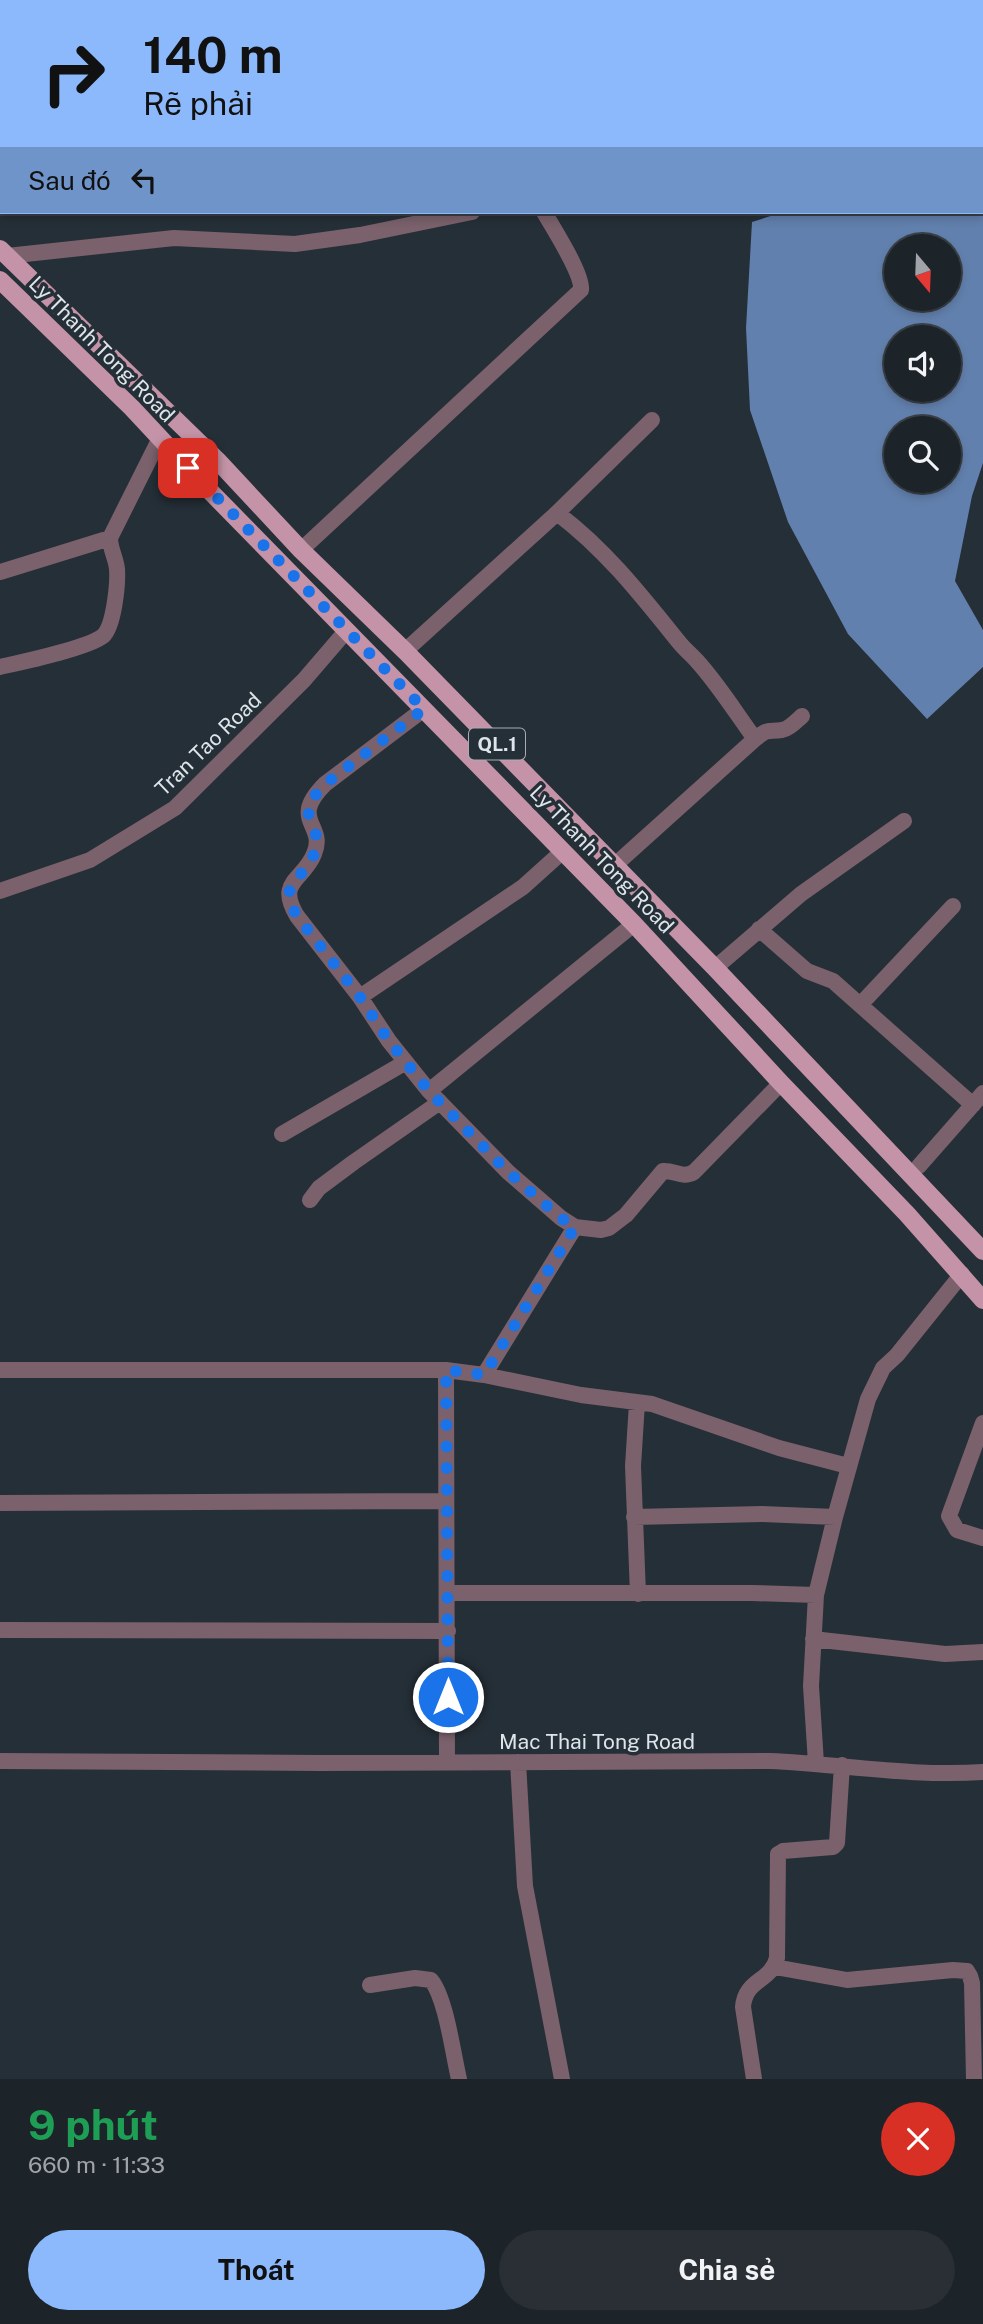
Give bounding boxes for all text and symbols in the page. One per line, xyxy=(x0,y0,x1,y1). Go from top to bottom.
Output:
text: 140 m xyxy=(143,26,283,84)
icon: right xyxy=(28,28,119,119)
text: Rẽ phải xyxy=(143,85,253,122)
icon: left xyxy=(125,161,163,199)
text: Sau đó xyxy=(28,165,111,196)
north arrow xyxy=(884,234,961,312)
map controls xyxy=(884,234,961,493)
street label: Ly Thanh Tong Road xyxy=(24,271,180,427)
button: sound xyxy=(884,325,961,402)
button: search xyxy=(884,416,961,493)
pin xyxy=(158,438,218,498)
icon: arrive xyxy=(169,449,207,487)
street label: Tran Tao Road xyxy=(150,687,266,801)
road number: QL.1 xyxy=(469,729,525,760)
street label: Ly Thanh Tong Road xyxy=(525,780,679,938)
position arrow xyxy=(411,1660,485,1734)
street label: Mac Thai Tong Road xyxy=(499,1729,695,1754)
text: 9 phút xyxy=(28,2100,158,2149)
button: close xyxy=(881,2102,955,2176)
text: 660 m · 11:33 xyxy=(28,2151,165,2178)
button: Thoát xyxy=(28,2230,485,2310)
button: Chia sẻ xyxy=(499,2230,955,2310)

